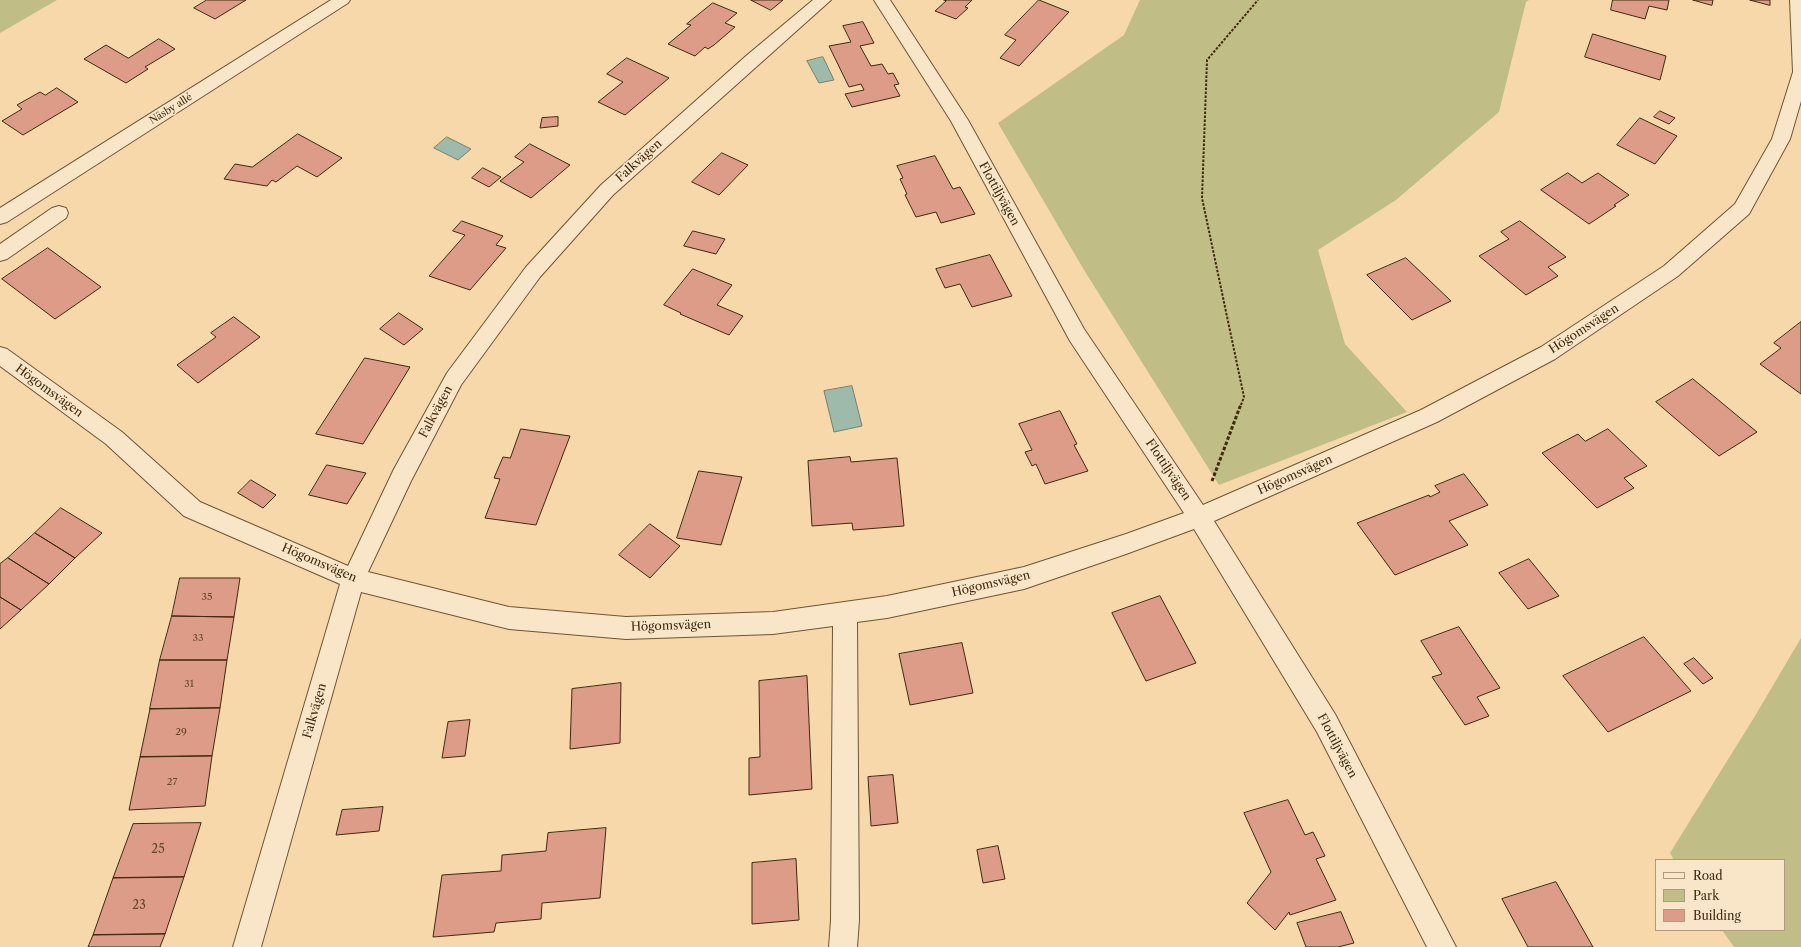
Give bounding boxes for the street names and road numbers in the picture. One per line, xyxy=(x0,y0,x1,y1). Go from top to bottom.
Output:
street label: Näsby allé xyxy=(147,91,195,127)
street label: Falkvägen xyxy=(613,137,665,185)
street label: Flottiljvägen xyxy=(976,160,1022,228)
street label: Högomsvägen xyxy=(1546,301,1622,357)
street label: Högomsvägen xyxy=(12,362,86,420)
street label: Falkvägen xyxy=(416,383,456,441)
street label: Flottiljvägen xyxy=(1142,437,1194,503)
street label: Högomsvägen xyxy=(1255,452,1335,498)
street label: Högomsvägen xyxy=(279,541,359,585)
street label: Högomsvägen xyxy=(950,568,1032,600)
street label: Högomsvägen xyxy=(631,617,711,635)
street label: Falkvägen xyxy=(300,682,330,740)
street label: Flottiljvägen xyxy=(1314,711,1360,781)

